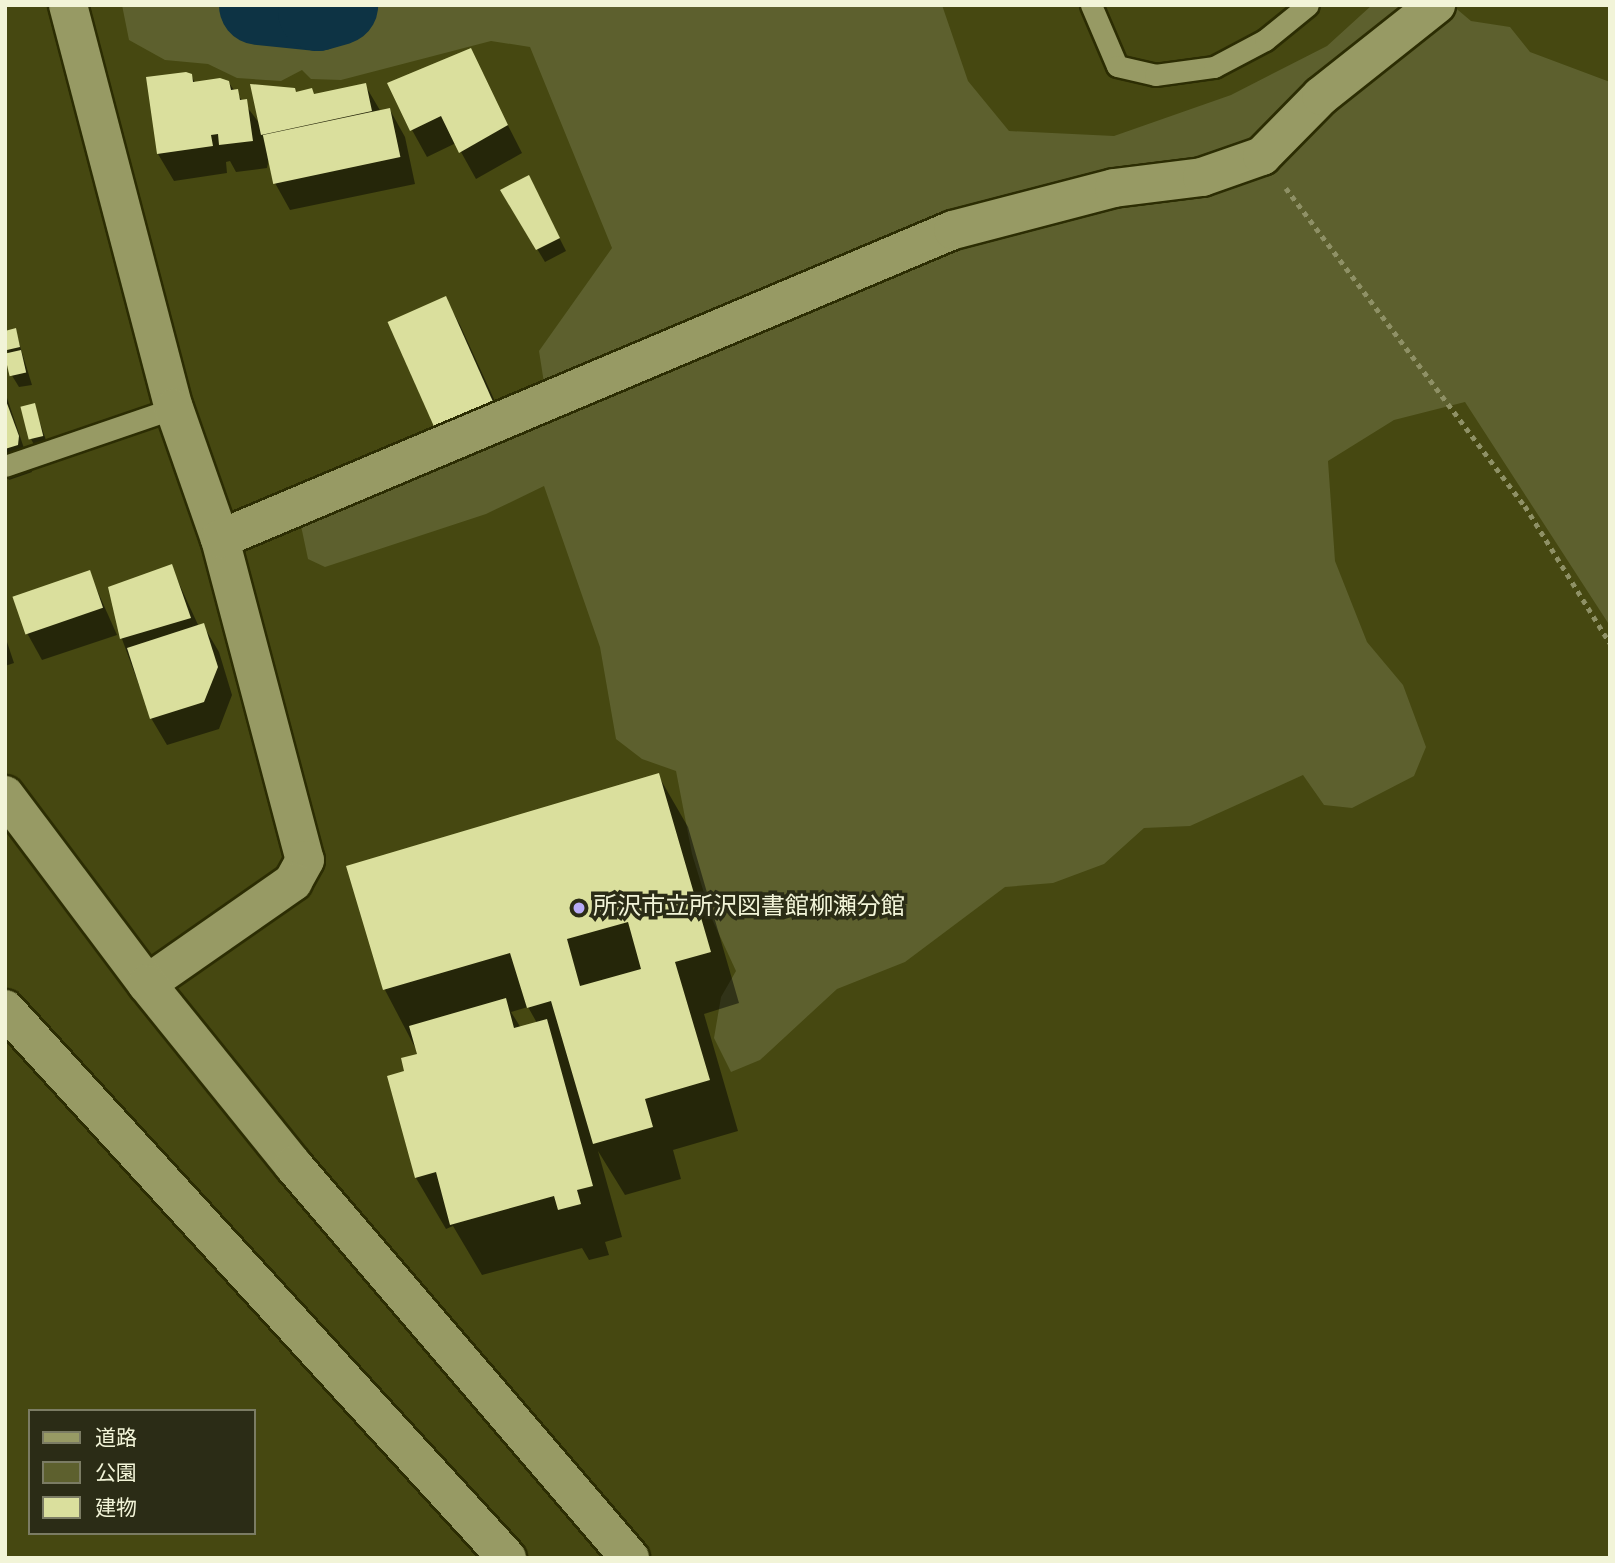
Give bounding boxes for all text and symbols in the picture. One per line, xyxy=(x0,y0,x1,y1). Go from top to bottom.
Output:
place label: 所沢市立所沢図書館柳瀬分館 xyxy=(593,894,905,922)
marker: 所沢市立所沢図書館柳瀬分館 xyxy=(571,900,587,916)
legend xyxy=(28,1409,256,1535)
text: 道路 xyxy=(95,1423,137,1455)
text: 公園 xyxy=(95,1458,137,1490)
text: 建物 xyxy=(95,1493,137,1525)

